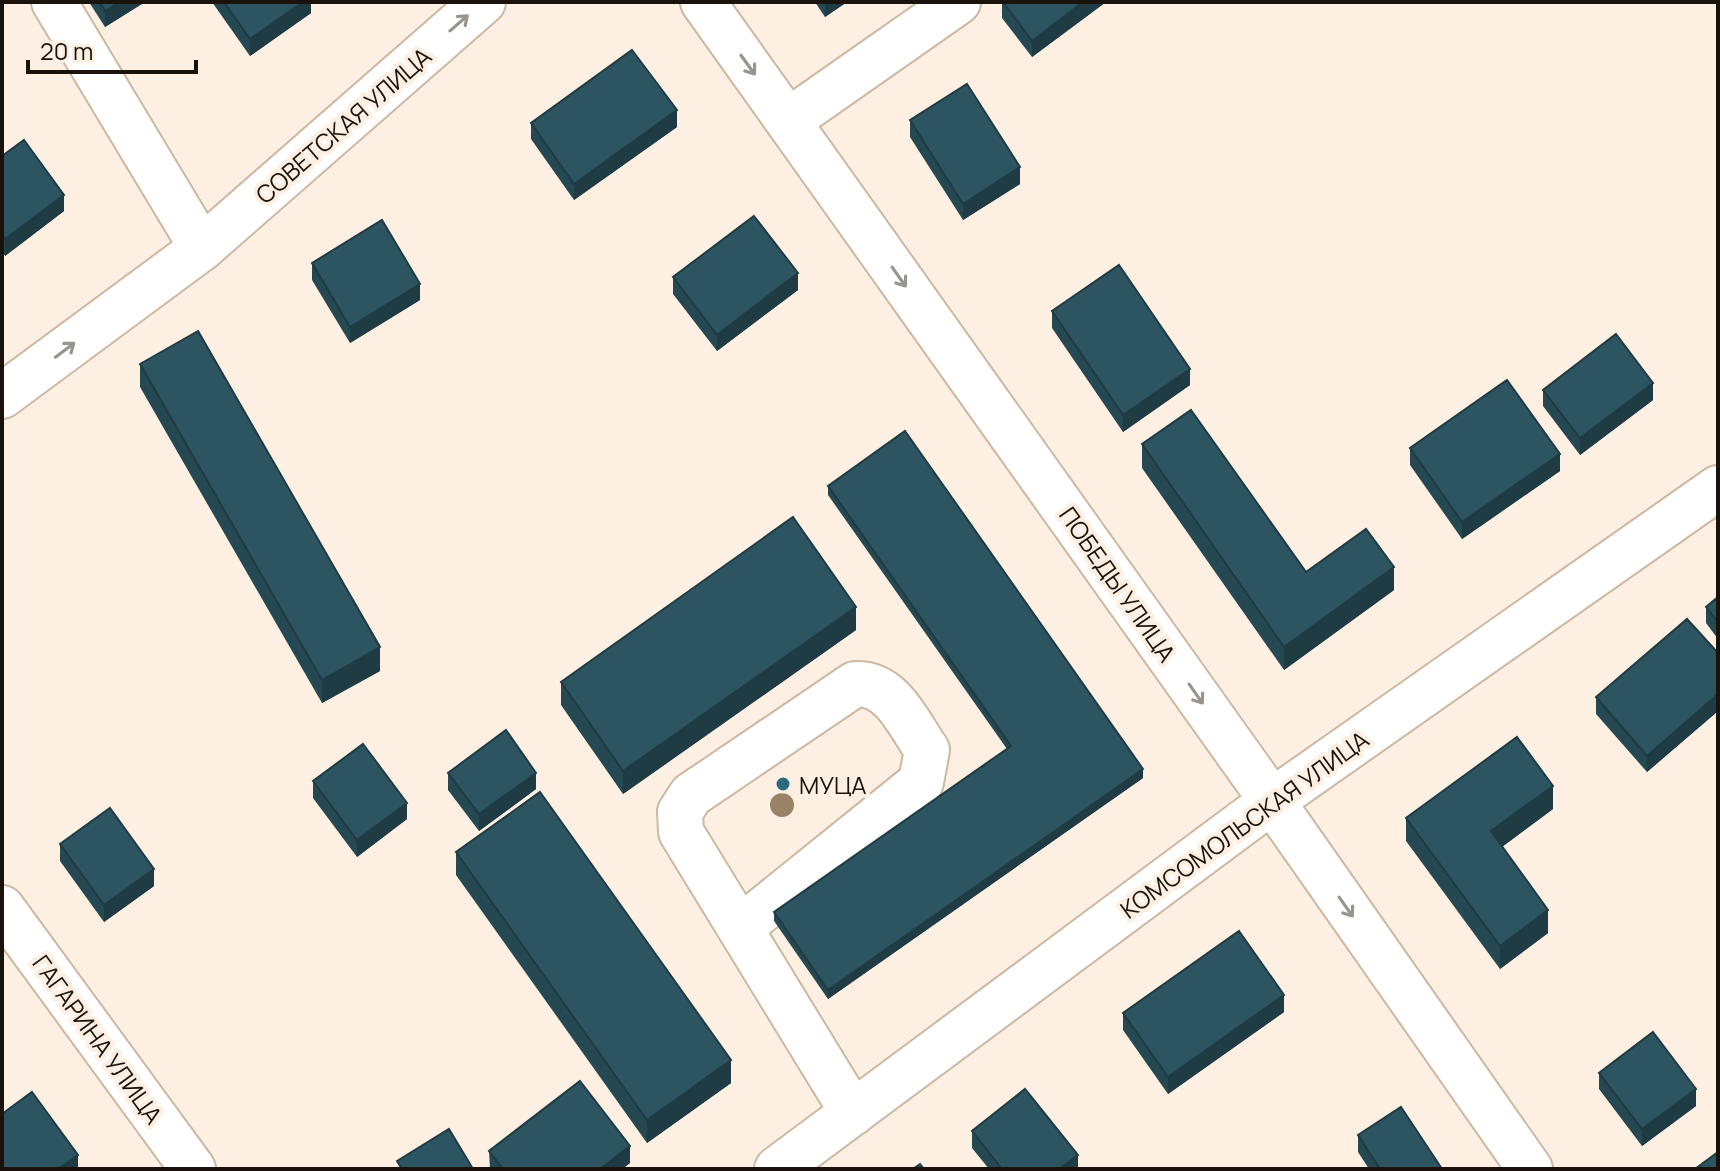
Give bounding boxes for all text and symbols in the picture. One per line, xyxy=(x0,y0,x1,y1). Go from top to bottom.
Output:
one-way arrow xyxy=(448,15,468,33)
scale bar xyxy=(28,24,196,74)
text: 20 m xyxy=(40,34,93,67)
street label: СОВЕТСКАЯ УЛИЦА xyxy=(248,39,438,211)
one-way arrow xyxy=(740,54,756,76)
one-way arrow xyxy=(891,266,907,288)
one-way arrow xyxy=(53,342,75,358)
street label: ПОБЕДЫ УЛИЦА xyxy=(1052,500,1184,668)
one-way arrow xyxy=(1188,683,1204,705)
street label: КОМСОМОЛЬСКАЯ УЛИЦА xyxy=(1113,723,1375,925)
place label: МУЦА xyxy=(799,768,867,801)
marker: МУЦА xyxy=(774,775,792,793)
one-way arrow xyxy=(1338,895,1354,917)
street label: ГАГАРИНА УЛИЦА xyxy=(26,948,170,1130)

